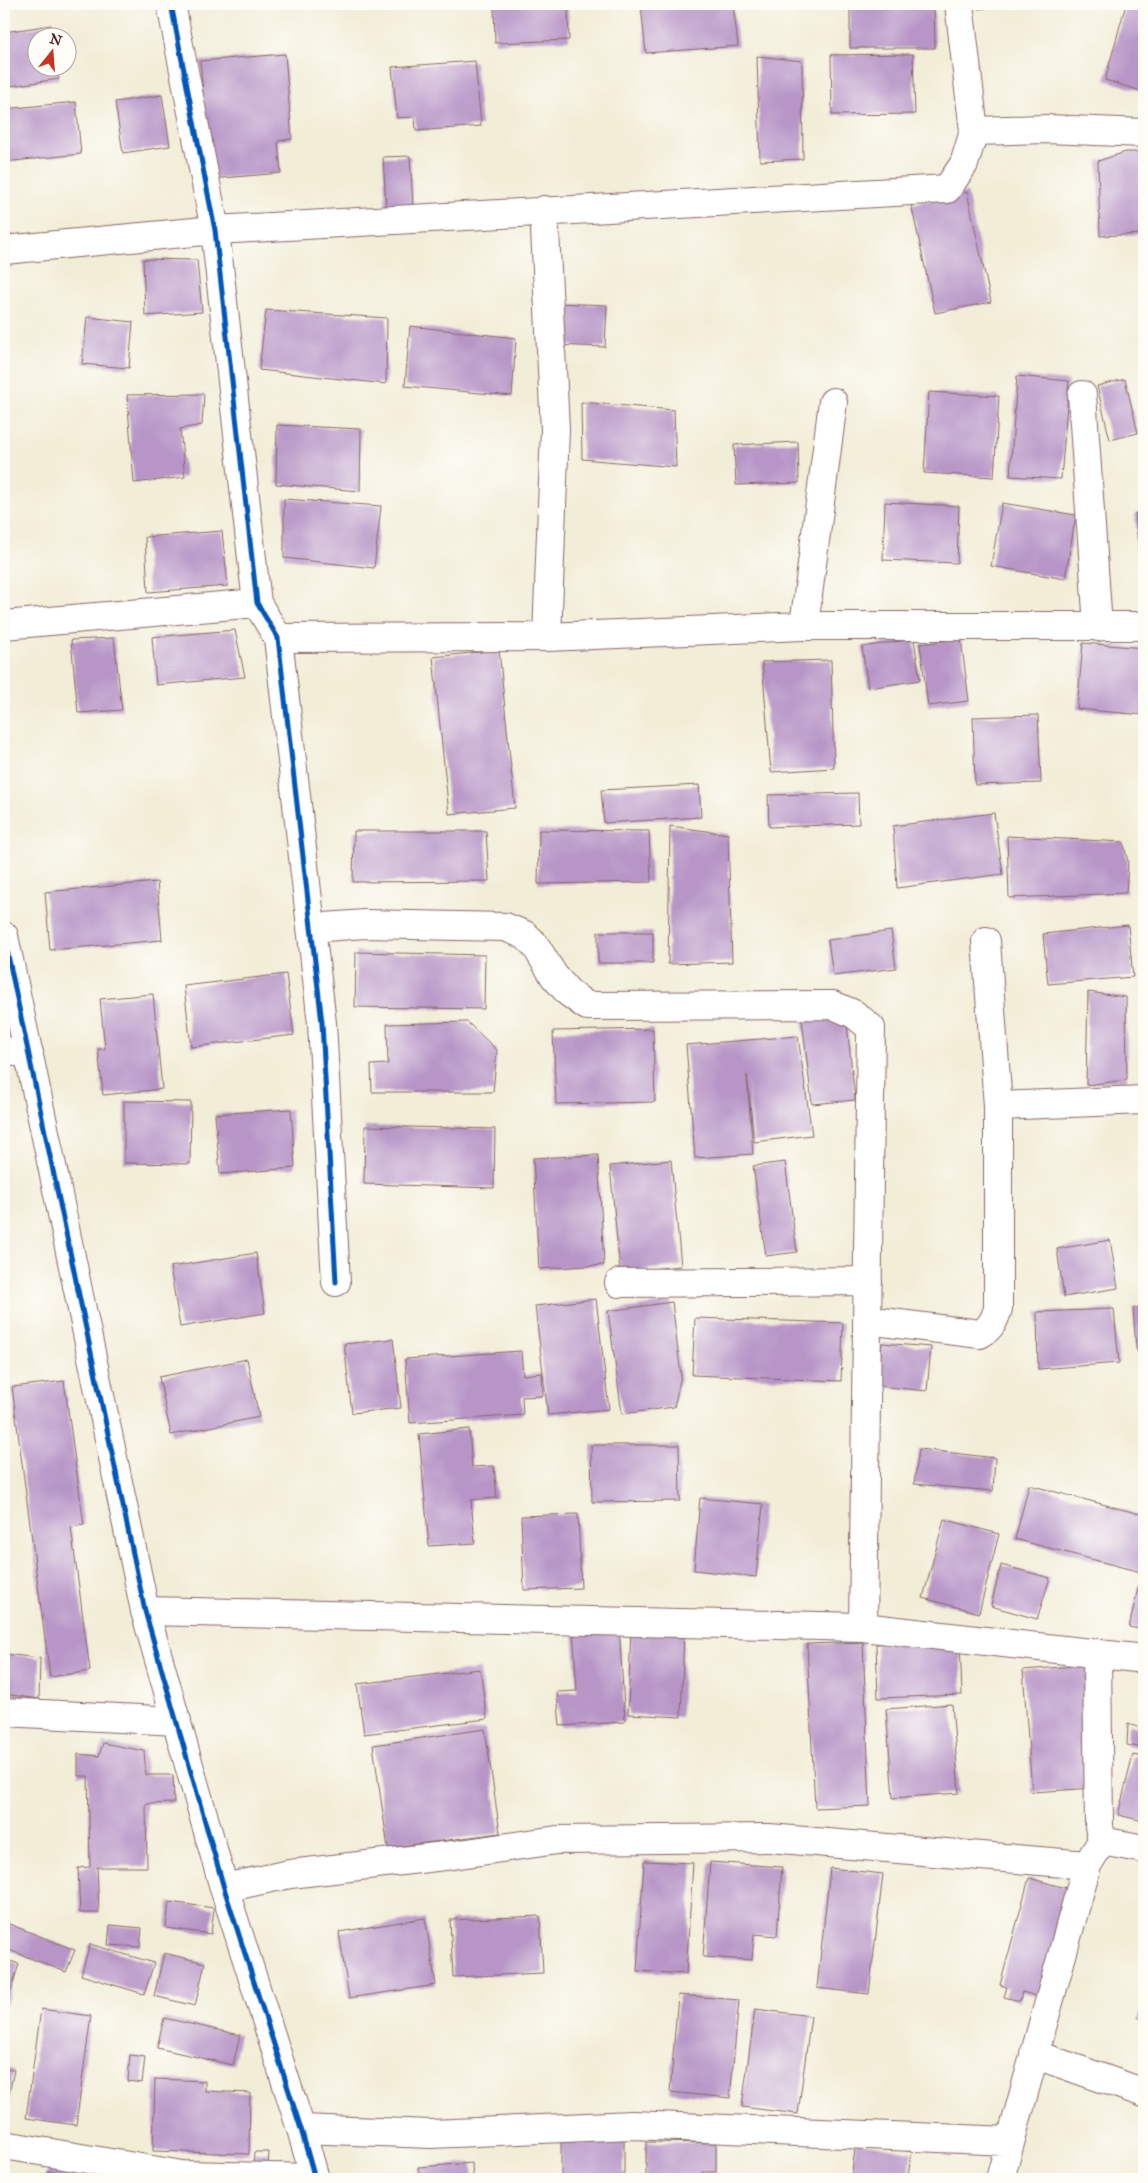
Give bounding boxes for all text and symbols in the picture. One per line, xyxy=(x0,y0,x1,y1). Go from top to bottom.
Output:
north arrow xyxy=(28,28,78,78)
text: N xyxy=(47,30,64,50)

